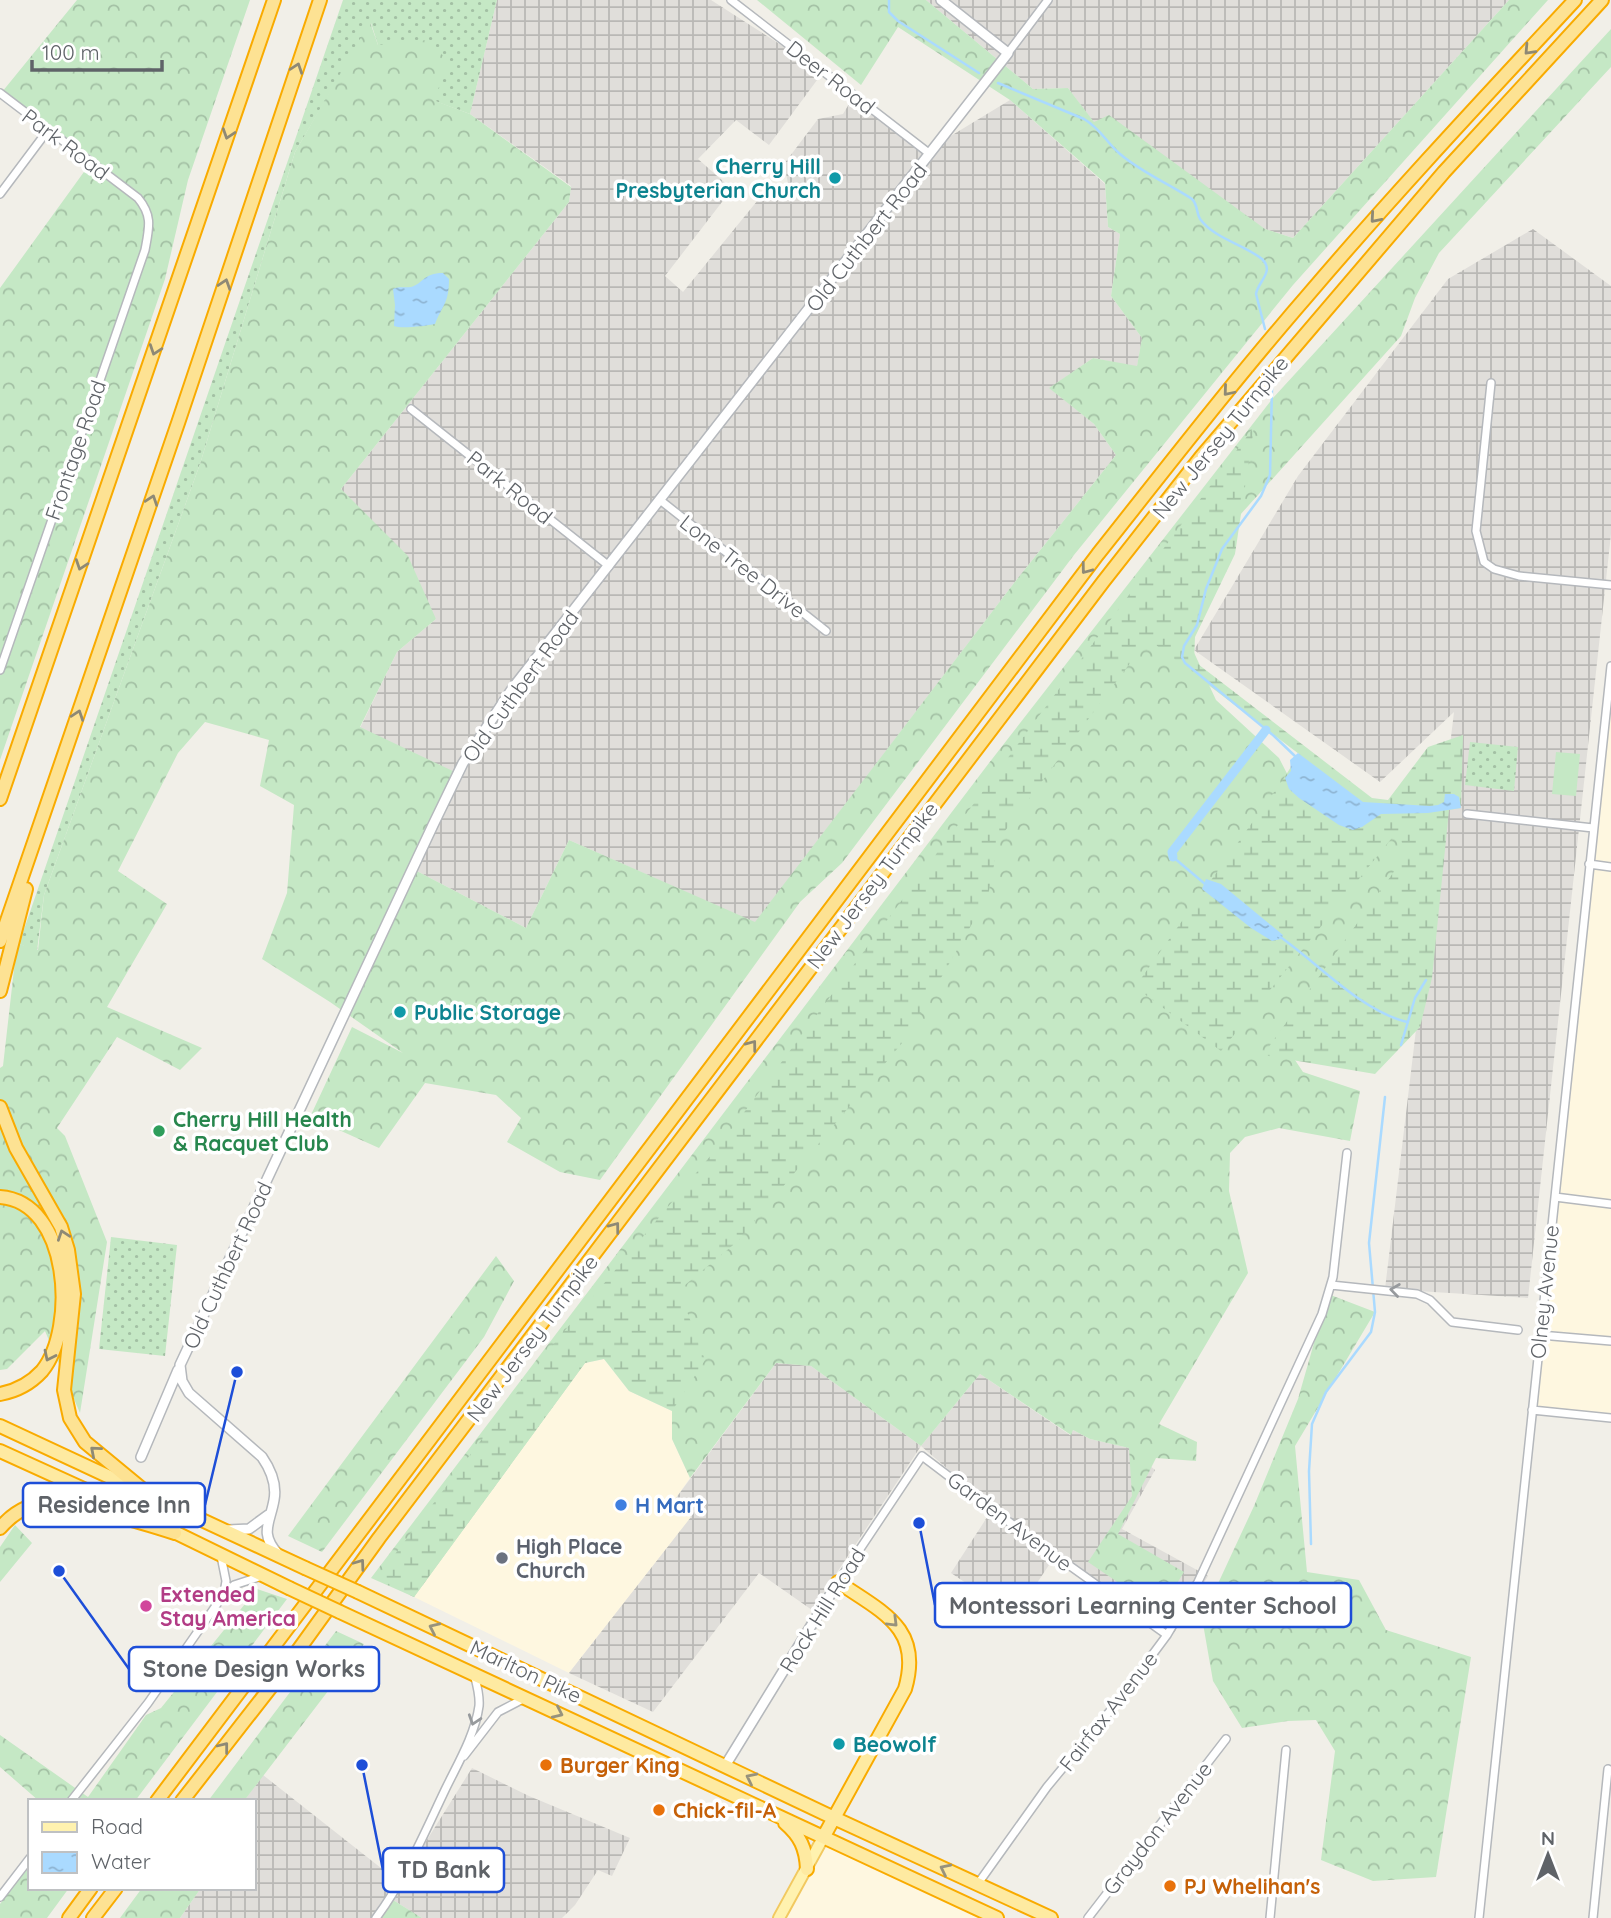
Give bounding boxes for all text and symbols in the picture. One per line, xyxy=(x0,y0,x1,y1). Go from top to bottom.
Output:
scale bar xyxy=(32,28,161,72)
street label: Deer Road xyxy=(782,34,880,120)
text: 100 m xyxy=(42,39,100,65)
one-way arrow xyxy=(1524,42,1537,55)
one-way arrow xyxy=(289,63,303,75)
street label: Park Road xyxy=(17,103,115,185)
one-way arrow xyxy=(222,127,236,140)
place label: Cherry Hill Presbyterian Church xyxy=(615,153,821,203)
street label: Old Cuthbert Road xyxy=(800,157,932,317)
marker: Cherry Hill Presbyterian Church xyxy=(827,170,843,186)
one-way arrow xyxy=(1371,210,1384,223)
one-way arrow xyxy=(217,278,231,291)
one-way arrow xyxy=(149,343,163,355)
street label: New Jersey Turnpike xyxy=(1146,350,1294,524)
street label: Frontage Road xyxy=(39,377,111,523)
one-way arrow xyxy=(1223,384,1236,396)
street label: Park Road xyxy=(462,445,558,529)
one-way arrow xyxy=(144,494,158,506)
street label: Lone Tree Drive xyxy=(675,509,811,623)
one-way arrow xyxy=(75,558,89,570)
one-way arrow xyxy=(1082,562,1095,574)
street label: Old Cuthbert Road xyxy=(456,605,584,767)
one-way arrow xyxy=(70,709,84,721)
street label: New Jersey Turnpike xyxy=(801,796,943,974)
place label: Public Storage xyxy=(414,999,561,1025)
marker: Public Storage xyxy=(392,1004,408,1020)
one-way arrow xyxy=(743,1040,756,1052)
place label: Cherry Hill Health & Racquet Club xyxy=(173,1106,352,1156)
marker: Cherry Hill Health & Racquet Club xyxy=(151,1123,167,1139)
street label: Old Cuthbert Road xyxy=(177,1177,277,1353)
one-way arrow xyxy=(607,1222,619,1234)
street label: Olney Avenue xyxy=(1524,1224,1564,1360)
one-way arrow xyxy=(57,1230,71,1242)
street label: New Jersey Turnpike xyxy=(461,1249,603,1427)
one-way arrow xyxy=(1389,1283,1400,1298)
one-way arrow xyxy=(44,1349,58,1361)
one-way arrow xyxy=(90,1447,103,1459)
street label: Garden Avenue xyxy=(942,1466,1078,1576)
callout: Residence Inn xyxy=(23,1483,205,1527)
text: Residence Inn xyxy=(37,1490,191,1519)
place label: H Mart xyxy=(635,1492,704,1518)
marker: H Mart xyxy=(613,1497,629,1513)
place label: High Place Church xyxy=(516,1533,622,1583)
street label: Rock Hill Road xyxy=(773,1543,871,1677)
marker: High Place Church xyxy=(494,1550,510,1566)
one-way arrow xyxy=(351,1559,364,1572)
place label: Extended Stay America xyxy=(160,1581,296,1631)
callout: Montessori Learning Center School xyxy=(935,1583,1351,1627)
text: Montessori Learning Center School xyxy=(949,1591,1337,1620)
marker: Extended Stay America xyxy=(138,1598,154,1614)
one-way arrow xyxy=(884,1613,897,1626)
one-way arrow xyxy=(429,1622,441,1636)
street label: Marlton Pike xyxy=(466,1634,586,1708)
street label: Fairfax Avenue xyxy=(1053,1646,1163,1776)
callout: Stone Design Works xyxy=(129,1647,379,1691)
text: Stone Design Works xyxy=(143,1654,365,1683)
one-way arrow xyxy=(551,1705,563,1719)
one-way arrow xyxy=(468,1714,483,1726)
place label: Beowolf xyxy=(853,1731,937,1757)
marker: Beowolf xyxy=(831,1736,847,1752)
one-way arrow xyxy=(215,1742,228,1755)
place label: Burger King xyxy=(560,1752,680,1778)
street label: Graydon Avenue xyxy=(1097,1756,1217,1900)
marker: Burger King xyxy=(538,1757,554,1773)
one-way arrow xyxy=(746,1772,758,1786)
place label: Chick-fil-A xyxy=(673,1797,777,1823)
legend xyxy=(28,1799,256,1890)
marker: Chick-fil-A xyxy=(651,1802,667,1818)
text: Road xyxy=(91,1813,143,1839)
north arrow xyxy=(1513,1820,1583,1890)
text: N xyxy=(1541,1826,1555,1850)
text: Water xyxy=(91,1848,151,1874)
callout: TD Bank xyxy=(383,1848,504,1892)
text: TD Bank xyxy=(397,1855,491,1884)
one-way arrow xyxy=(940,1864,952,1878)
place label: PJ Whelihan's xyxy=(1184,1873,1320,1899)
marker: PJ Whelihan's xyxy=(1162,1878,1178,1894)

